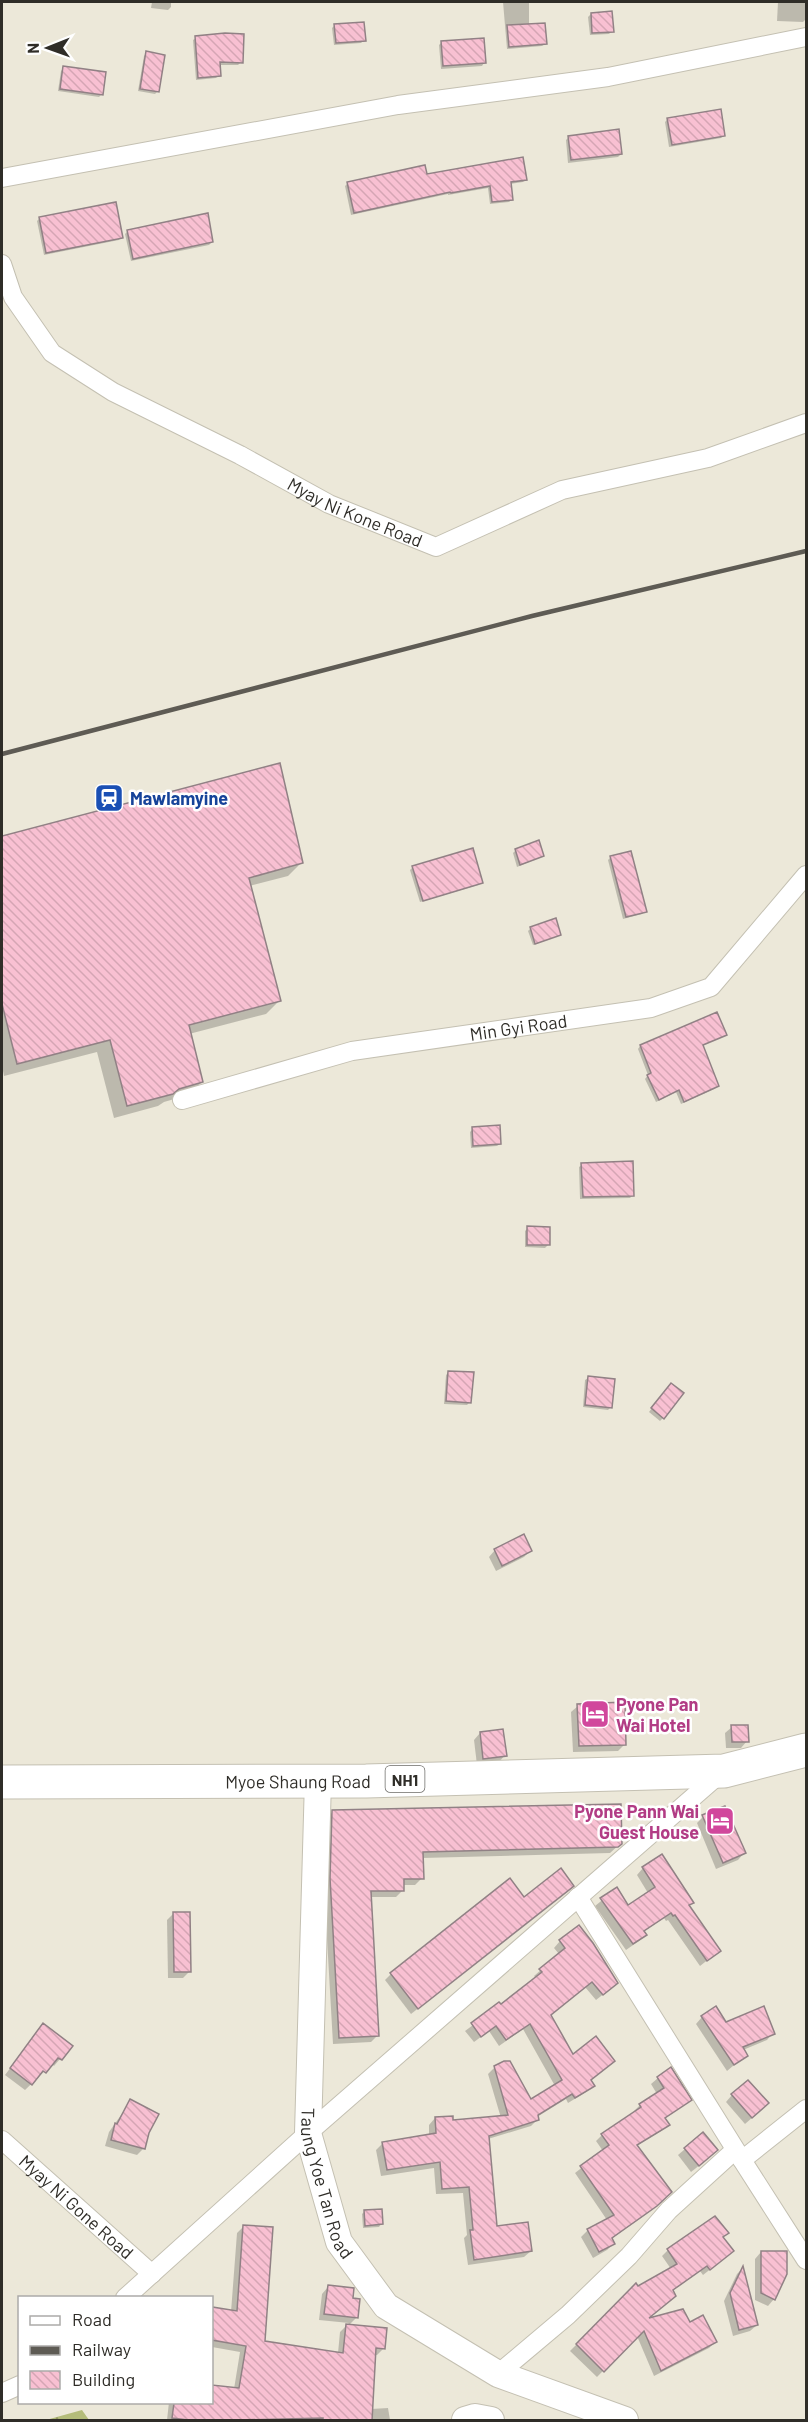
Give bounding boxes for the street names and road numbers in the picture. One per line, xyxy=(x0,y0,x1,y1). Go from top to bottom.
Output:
street label: Myay Ni Kone Road xyxy=(284,472,426,551)
street label: Min Gyi Road xyxy=(468,1009,569,1045)
road number: NH1 xyxy=(386,1766,424,1792)
street label: Myoe Shaung Road xyxy=(225,1770,371,1792)
street label: Taung Yoe Tan Road xyxy=(297,2107,358,2263)
street label: Myay Ni Gone Road xyxy=(15,2150,138,2263)

